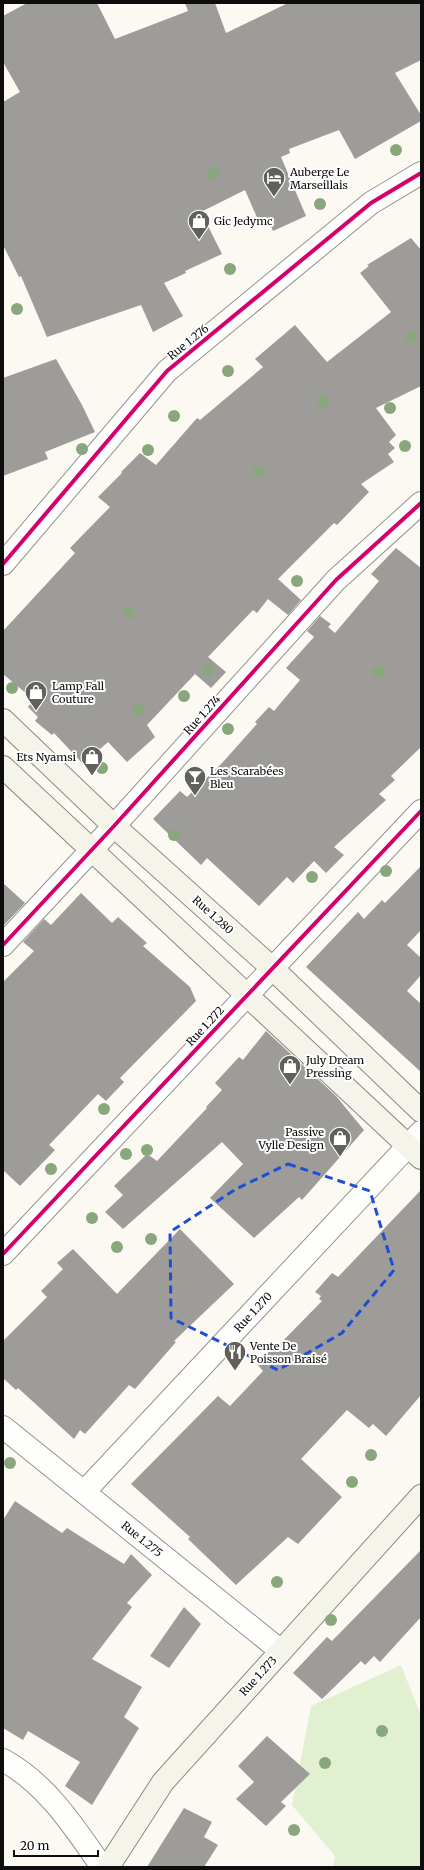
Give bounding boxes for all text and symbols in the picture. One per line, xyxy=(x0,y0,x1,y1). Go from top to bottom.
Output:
hotel icon: Auberge Le Marseillais xyxy=(261,165,287,198)
place label: Auberge Le Marseillais xyxy=(289,165,349,192)
shop icon: Gic Jedymc xyxy=(186,208,212,241)
place label: Gic Jedymc xyxy=(214,214,273,228)
street label: Rue 1.276 xyxy=(165,321,212,363)
shop icon: Lamp Fall Couture xyxy=(23,679,49,712)
place label: Lamp Fall Couture xyxy=(52,679,105,706)
street label: Rue 1.274 xyxy=(181,692,224,738)
shop icon: Ets Nyamsi xyxy=(79,744,105,777)
place label: Ets Nyamsi xyxy=(16,750,76,764)
bar icon: Les Scarabées Bleu xyxy=(182,764,208,797)
place label: Les Scarabées Bleu xyxy=(210,764,284,791)
street label: Rue 1.280 xyxy=(190,893,236,937)
street label: Rue 1.272 xyxy=(183,1003,227,1049)
shop icon: July Dream Pressing xyxy=(277,1053,303,1086)
place label: July Dream Pressing xyxy=(305,1053,364,1080)
place label: Passive Vylle Design xyxy=(257,1125,325,1152)
shop icon: Passive Vylle Design xyxy=(327,1125,353,1158)
street label: Rue 1.270 xyxy=(231,1289,275,1335)
restaurant icon: Vente De Poisson Braisé xyxy=(222,1339,248,1372)
place label: Vente De Poisson Braisé xyxy=(249,1339,327,1366)
street label: Rue 1.275 xyxy=(119,1518,165,1560)
street label: Rue 1.273 xyxy=(236,1653,280,1699)
scale bar xyxy=(14,1832,98,1858)
text: 20 m xyxy=(20,1838,49,1853)

